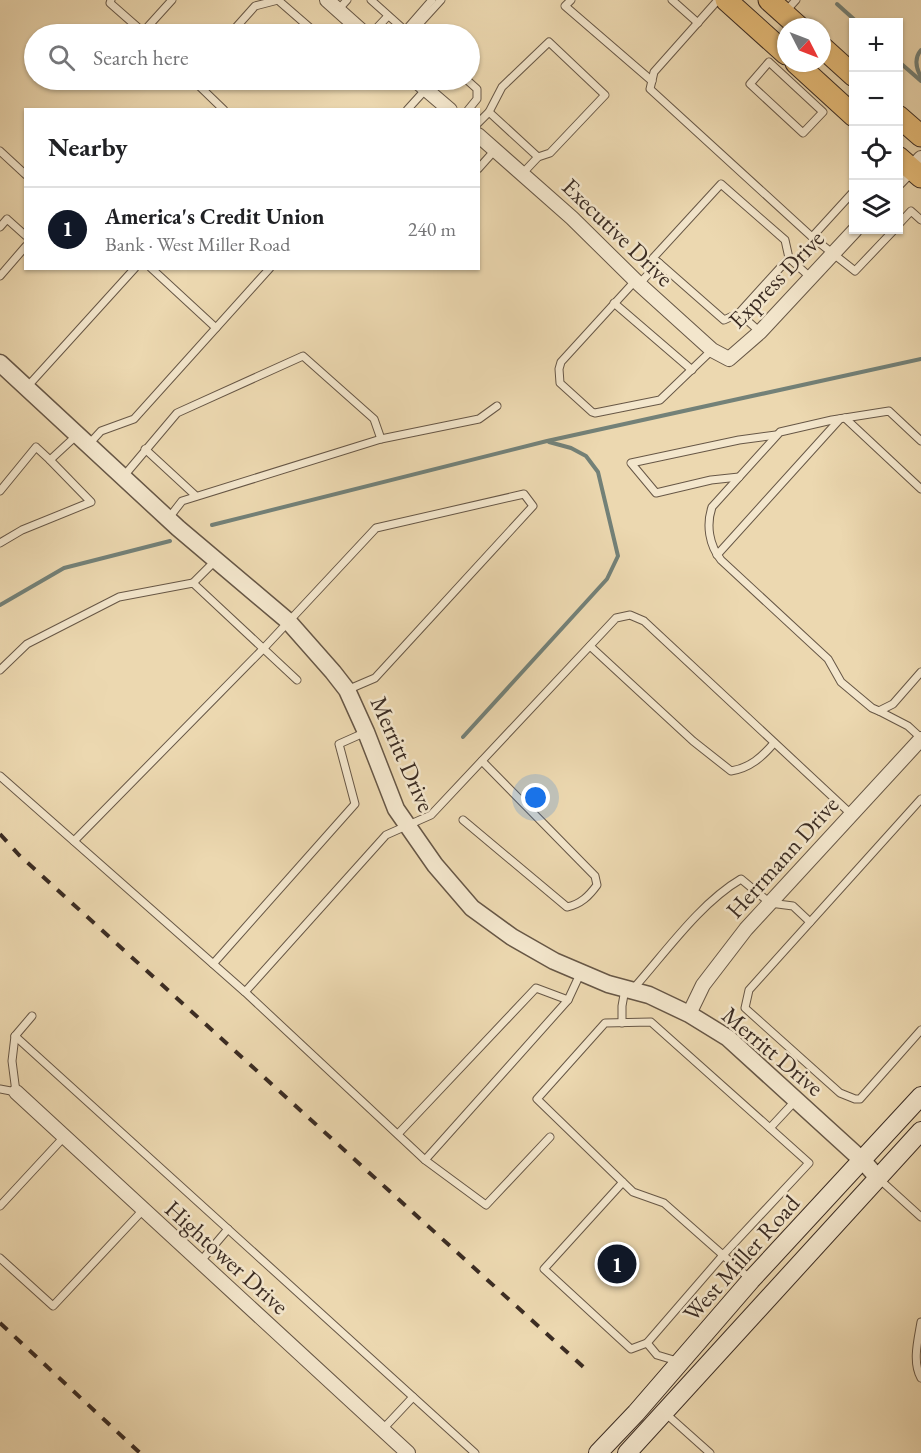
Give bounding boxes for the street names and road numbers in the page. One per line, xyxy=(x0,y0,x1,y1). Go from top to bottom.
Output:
street label: Executive Drive xyxy=(556,171,680,293)
street label: Express Drive xyxy=(721,223,831,335)
street label: Merritt Drive xyxy=(364,691,442,817)
street label: Herrmann Drive xyxy=(719,789,845,925)
street label: Merritt Drive xyxy=(716,999,830,1103)
street label: West Miller Road xyxy=(676,1187,807,1328)
street label: Hightower Drive xyxy=(158,1193,296,1321)

